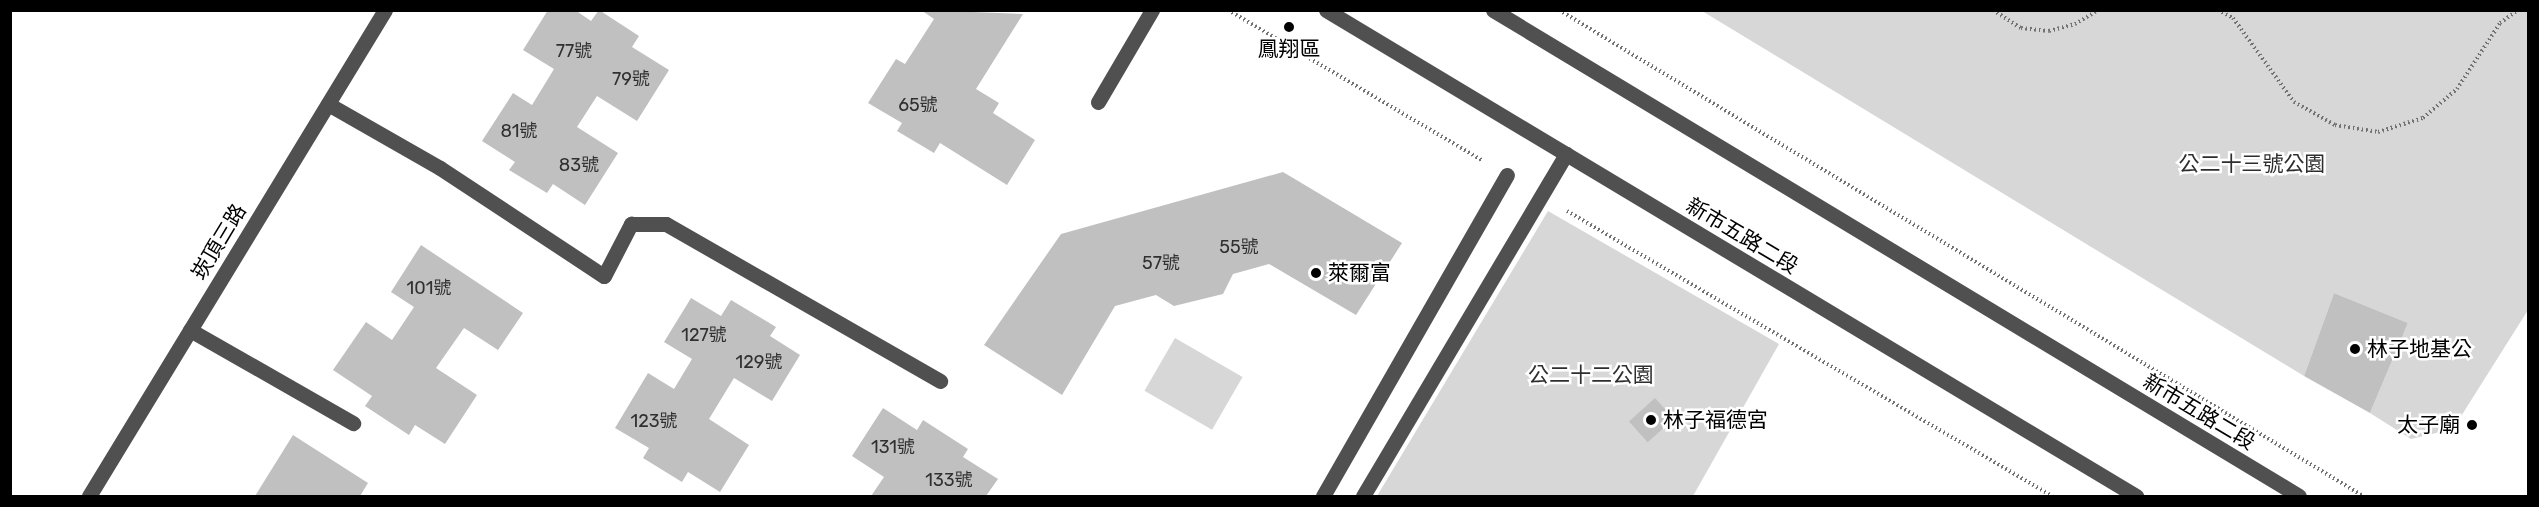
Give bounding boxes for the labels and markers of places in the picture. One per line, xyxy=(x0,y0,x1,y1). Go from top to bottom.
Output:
marker: 鳳翔區 xyxy=(1282,20,1296,34)
place label: 鳳翔區 xyxy=(1258,36,1320,62)
place label: 萊爾富 xyxy=(1328,260,1391,286)
marker: 萊爾富 xyxy=(1309,266,1323,280)
place label: 林子地基公 xyxy=(2367,336,2472,362)
marker: 林子地基公 xyxy=(2348,342,2362,356)
place label: 林子福德宮 xyxy=(1663,407,1768,433)
place label: 太子廟 xyxy=(2397,412,2460,438)
marker: 林子福德宮 xyxy=(1644,413,1658,427)
marker: 太子廟 xyxy=(2465,418,2479,432)

